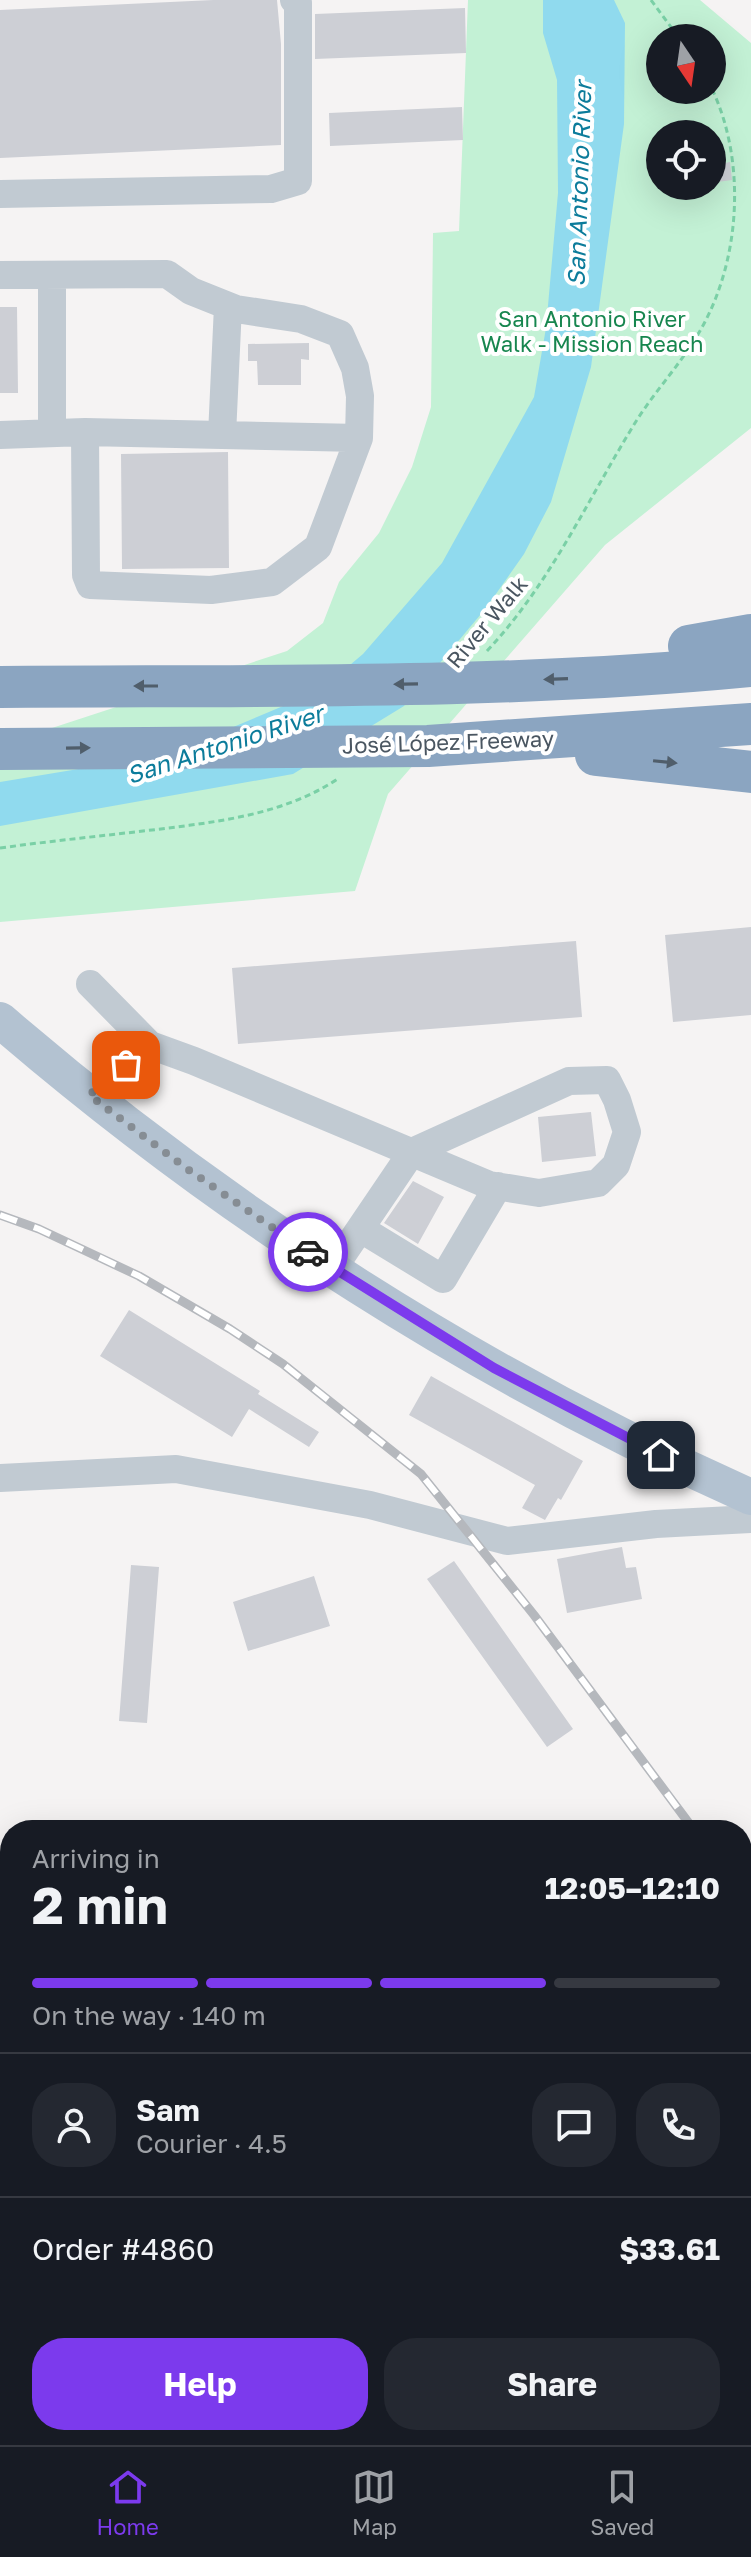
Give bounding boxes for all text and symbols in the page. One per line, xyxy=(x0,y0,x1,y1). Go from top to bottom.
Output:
north arrow xyxy=(646,24,726,104)
map controls xyxy=(646,24,726,200)
water label: San Antonio River xyxy=(560,77,597,287)
button: locate xyxy=(646,120,726,200)
park label: San Antonio River Walk - Mission Reach xyxy=(480,305,704,357)
street label: River Walk xyxy=(440,570,533,673)
one-way arrow xyxy=(543,673,568,686)
one-way arrow xyxy=(393,678,418,691)
one-way arrow xyxy=(133,680,158,692)
water label: San Antonio River xyxy=(123,697,330,789)
street label: José López Freeway xyxy=(341,724,555,759)
one-way arrow xyxy=(66,742,91,754)
one-way arrow xyxy=(653,756,678,769)
pin xyxy=(92,1031,160,1099)
icon: bag xyxy=(104,1043,148,1087)
courier xyxy=(268,1212,348,1292)
icon: car xyxy=(286,1230,330,1274)
pin xyxy=(627,1421,695,1489)
icon: home xyxy=(639,1433,683,1477)
text: Arriving in xyxy=(32,1843,160,1874)
text: 12:05–12:10 xyxy=(545,1870,720,1906)
text: 2 min xyxy=(32,1873,168,1935)
text: On the way · 140 m xyxy=(32,2000,266,2031)
button: person xyxy=(32,2083,116,2167)
button: chat xyxy=(532,2083,616,2167)
button: phone xyxy=(636,2083,720,2167)
text: Sam xyxy=(136,2092,200,2128)
text: Courier · 4.5 xyxy=(136,2128,287,2159)
text: Order #4860 xyxy=(32,2231,214,2267)
text: $33.61 xyxy=(619,2231,720,2267)
button: Help xyxy=(32,2338,368,2430)
button: Share xyxy=(384,2338,720,2430)
tab: Home xyxy=(97,2465,159,2540)
tab: Map xyxy=(352,2465,397,2540)
tab: Saved xyxy=(590,2465,654,2540)

